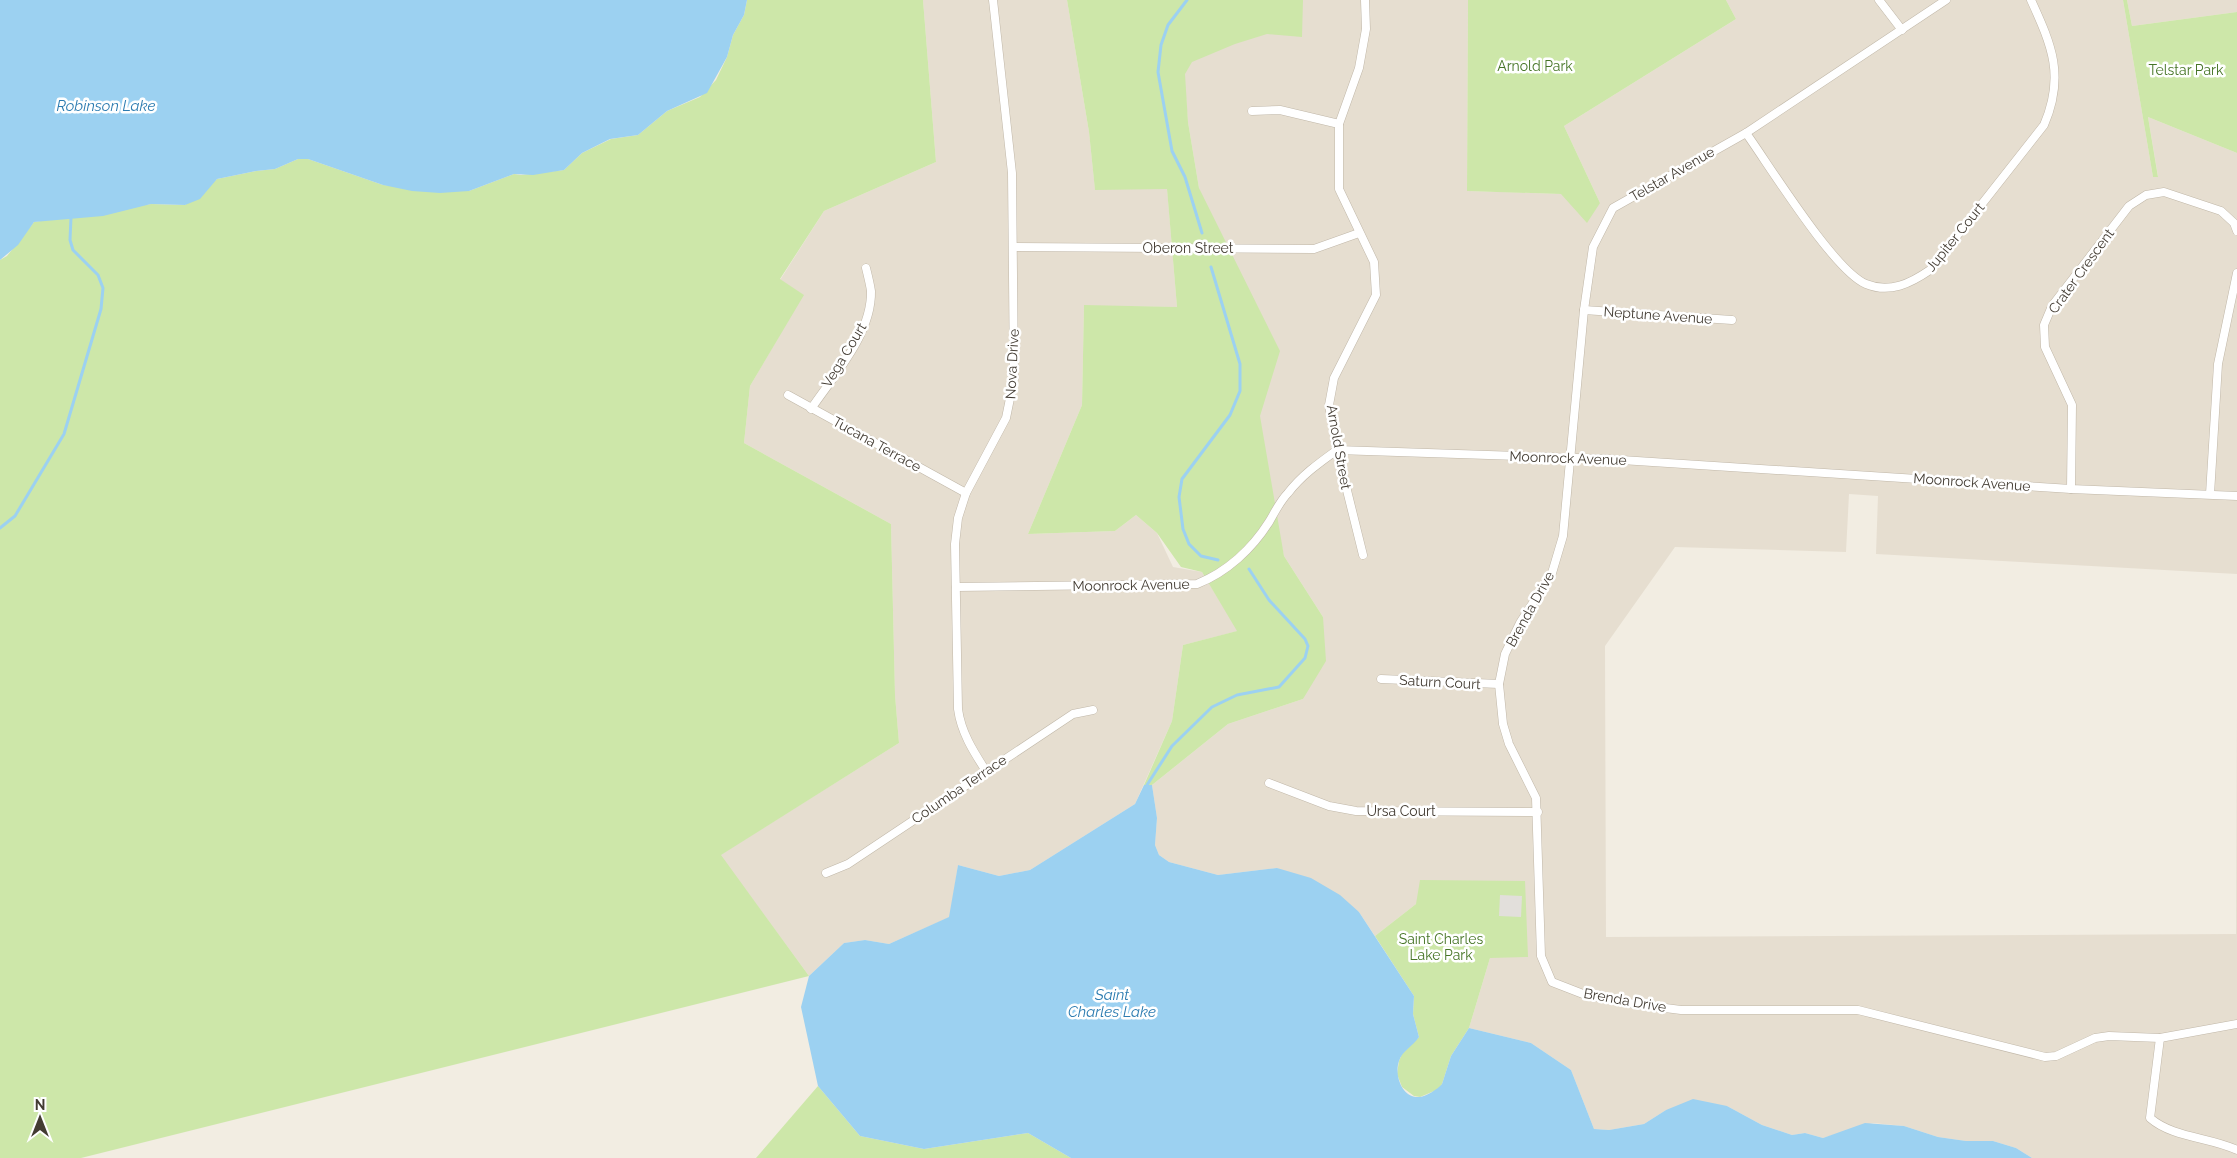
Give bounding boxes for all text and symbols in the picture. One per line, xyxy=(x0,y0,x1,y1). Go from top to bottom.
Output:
park label: Arnold Park xyxy=(1497,58,1573,74)
park label: Telstar Park xyxy=(2149,62,2224,78)
water label: Robinson Lake xyxy=(57,97,155,115)
street label: Telstar Avenue xyxy=(1627,143,1717,205)
street label: Jupiter Court xyxy=(1923,199,1988,274)
street label: Crater Crescent xyxy=(2045,225,2117,317)
street label: Oberon Street xyxy=(1143,240,1234,256)
street label: Neptune Avenue xyxy=(1603,303,1713,327)
street label: Vega Court xyxy=(818,320,870,390)
street label: Nova Drive xyxy=(1002,328,1022,400)
street label: Arnold Street xyxy=(1324,403,1354,491)
street label: Tucana Terrace xyxy=(830,413,924,475)
street label: Moonrock Avenue xyxy=(1509,448,1627,468)
street label: Moonrock Avenue xyxy=(1913,470,2031,494)
street label: Brenda Drive xyxy=(1503,569,1557,649)
street label: Moonrock Avenue xyxy=(1072,576,1190,594)
street label: Saturn Court xyxy=(1399,672,1481,692)
street label: Columba Terrace xyxy=(909,751,1009,827)
street label: Ursa Court xyxy=(1366,803,1436,819)
park label: Saint Charles Lake Park xyxy=(1399,931,1484,963)
street label: Brenda Drive xyxy=(1582,985,1668,1015)
water label: Saint Charles Lake xyxy=(1068,986,1156,1021)
north arrow xyxy=(15,1093,65,1143)
text: N xyxy=(35,1097,45,1113)

